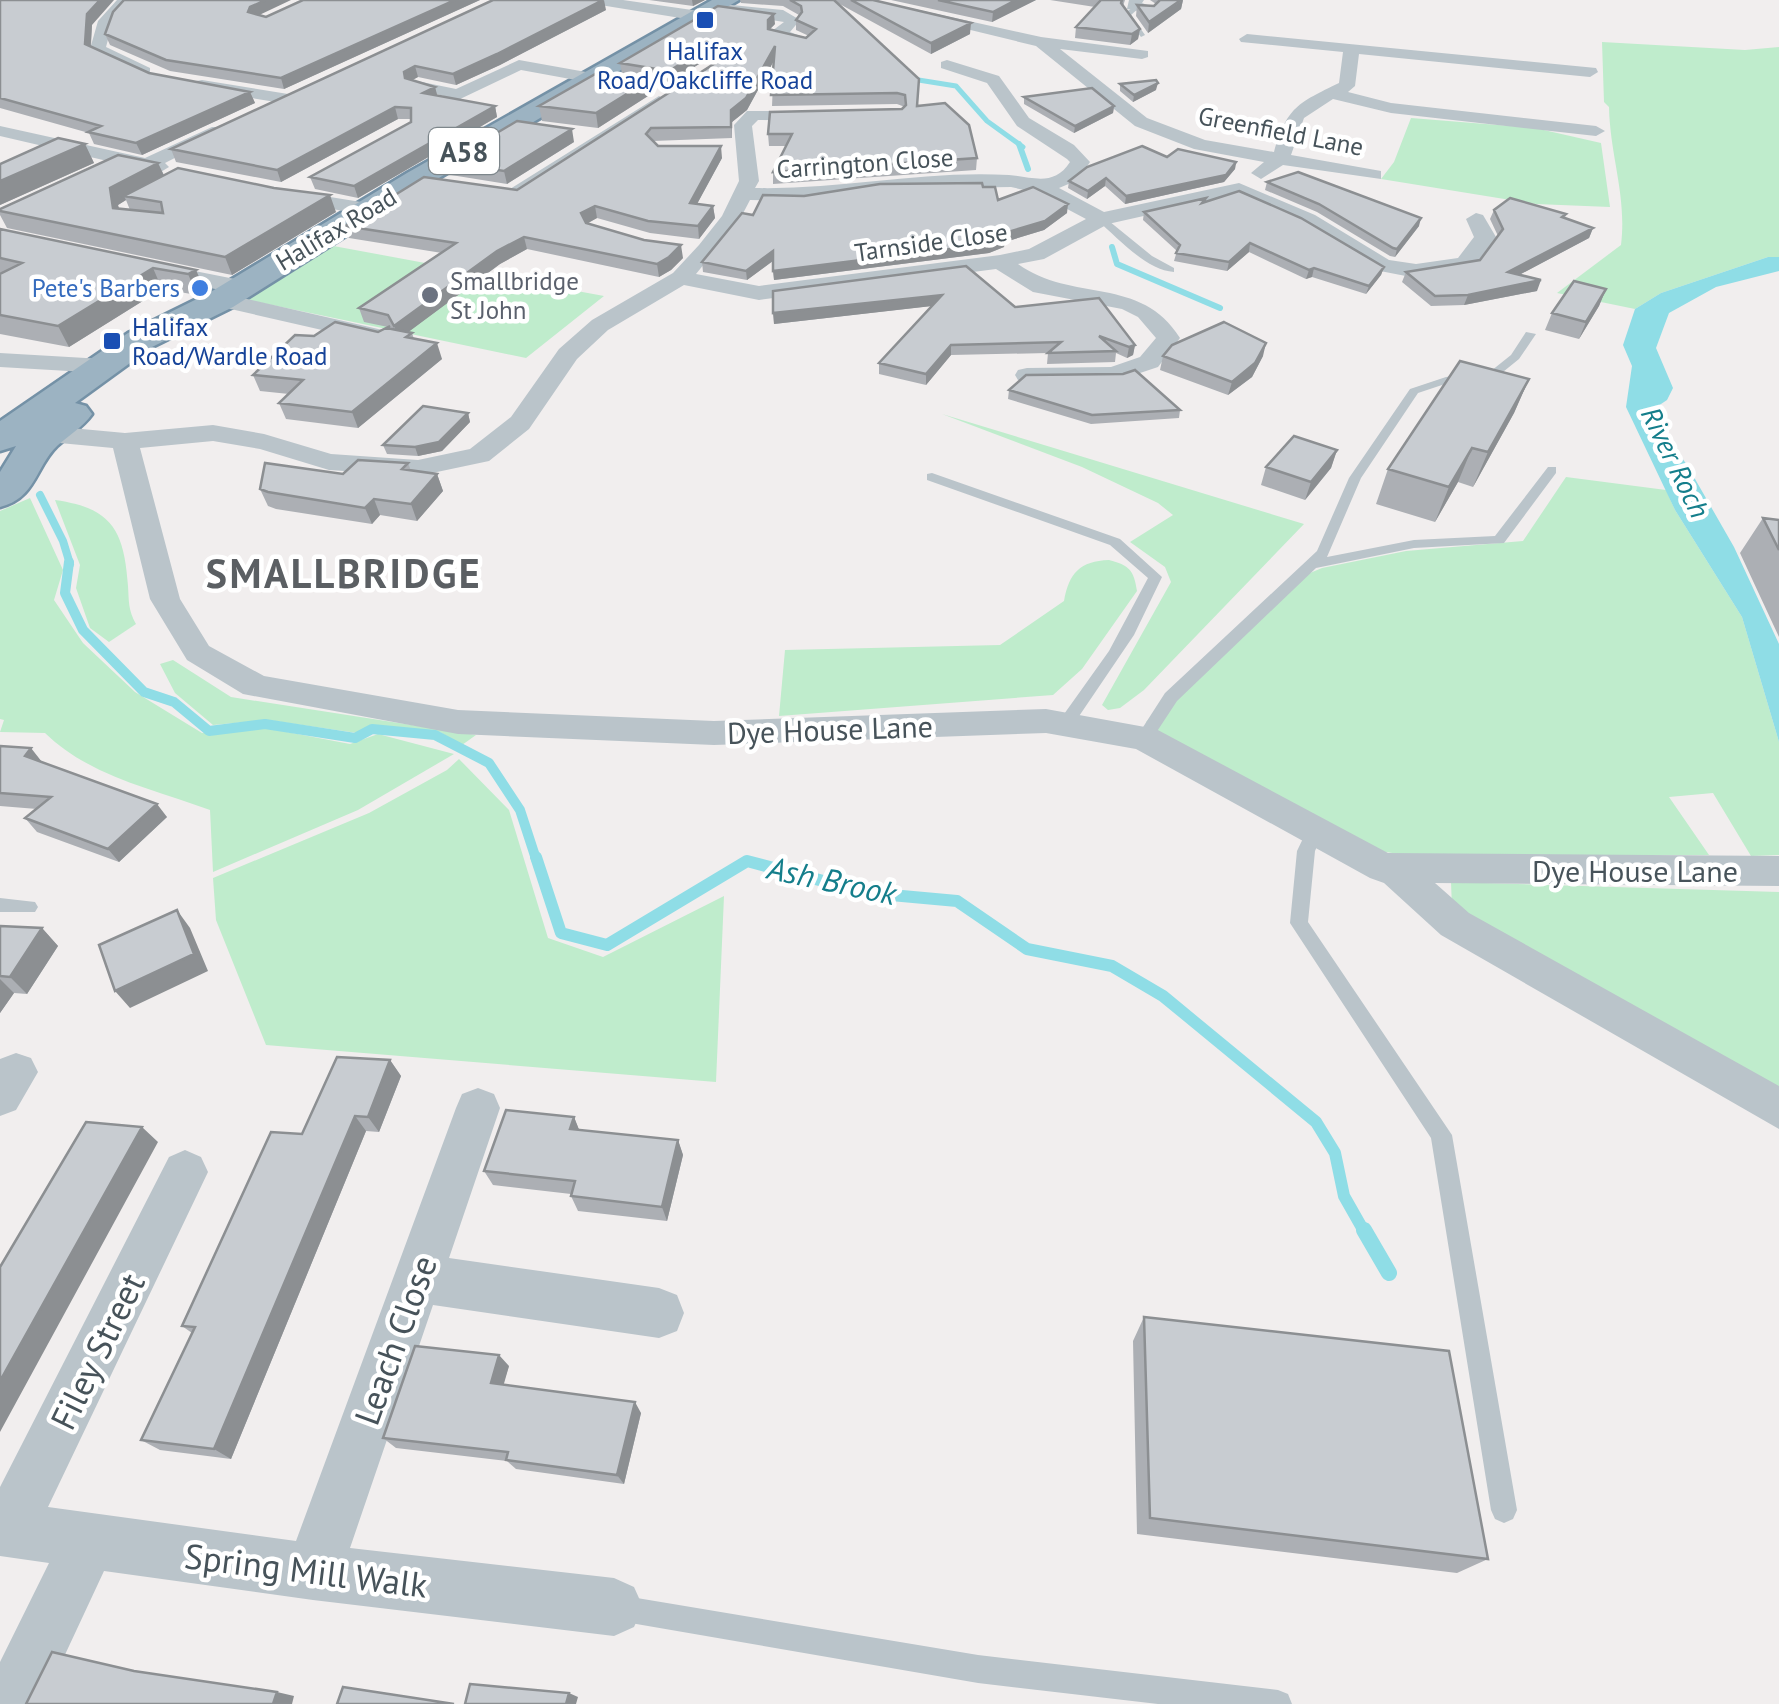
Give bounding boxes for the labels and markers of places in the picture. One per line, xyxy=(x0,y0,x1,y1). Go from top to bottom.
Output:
marker: Halifax Road/Oakcliffe Road xyxy=(694,9,716,31)
place label: Halifax Road/Oakcliffe Road xyxy=(597,35,813,96)
place label: Smallbridge St John xyxy=(450,265,579,326)
place label: Pete's Barbers xyxy=(32,272,180,304)
marker: Pete's Barbers xyxy=(189,277,211,299)
marker: Smallbridge St John xyxy=(419,284,441,306)
place label: Halifax Road/Wardle Road xyxy=(132,311,327,372)
marker: Halifax Road/Wardle Road xyxy=(101,330,123,352)

